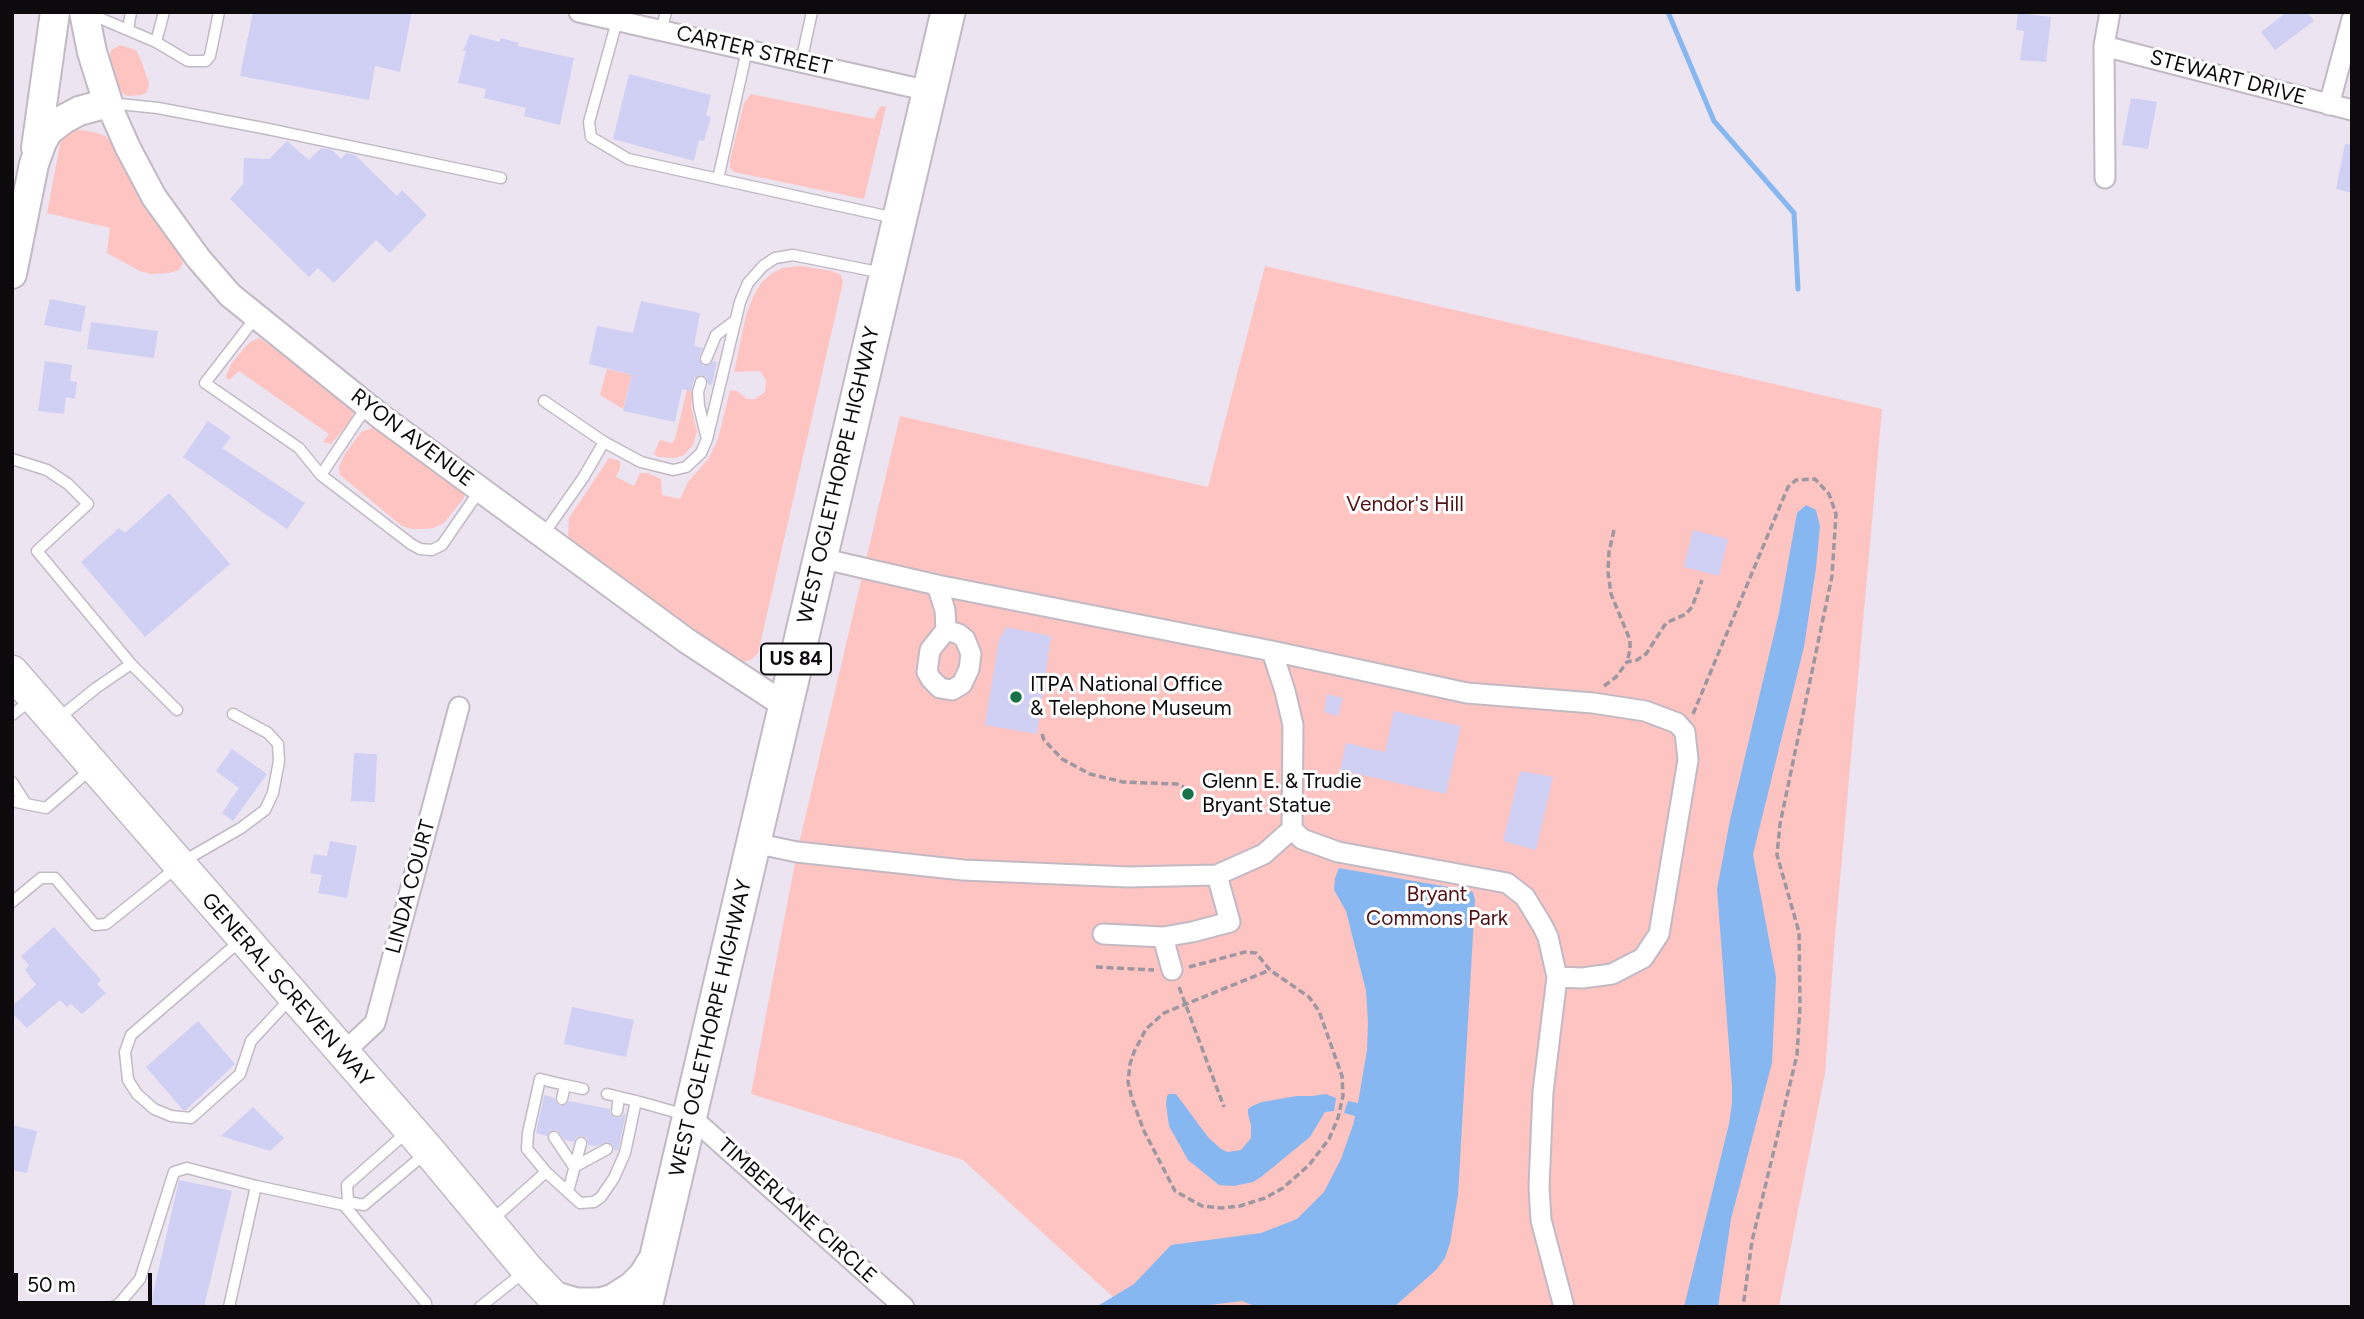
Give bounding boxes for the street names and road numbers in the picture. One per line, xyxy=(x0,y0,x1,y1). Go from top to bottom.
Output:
street label: CARTER STREET xyxy=(674,21,834,81)
street label: STEWART DRIVE xyxy=(2147,45,2309,111)
street label: WEST OGLETHORPE HIGHWAY xyxy=(793,324,885,626)
street label: RYON AVENUE xyxy=(346,384,478,492)
road number: US 84 xyxy=(761,644,831,674)
street label: LINDA COURT xyxy=(381,817,441,957)
street label: WEST OGLETHORPE HIGHWAY xyxy=(665,877,757,1179)
street label: GENERAL SCREVEN WAY xyxy=(196,888,378,1092)
street label: TIMBERLANE CIRCLE xyxy=(712,1133,882,1289)

